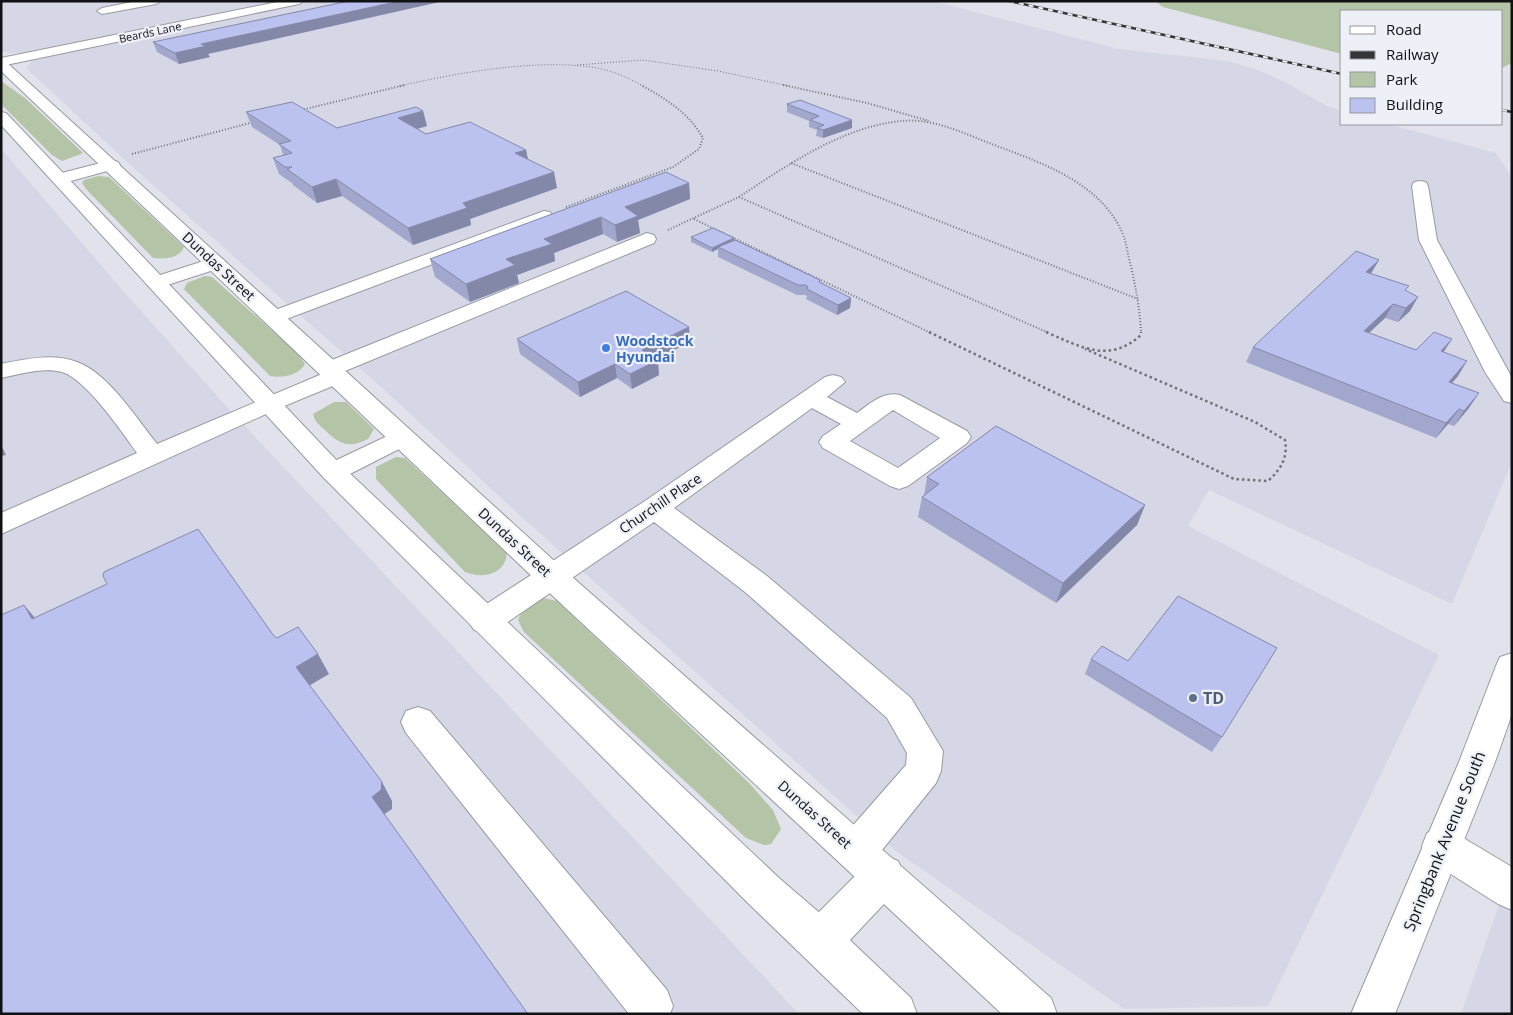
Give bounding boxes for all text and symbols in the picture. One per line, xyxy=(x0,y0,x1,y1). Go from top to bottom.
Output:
legend xyxy=(1340,10,1503,125)
street label: Beards Lane xyxy=(117,18,183,46)
text: Road xyxy=(1386,19,1422,39)
text: Railway xyxy=(1386,44,1439,64)
text: Park xyxy=(1386,69,1417,89)
text: Building xyxy=(1386,94,1443,114)
street label: Dundas Street xyxy=(178,227,260,305)
place label: Woodstock Hyundai xyxy=(616,331,694,366)
marker: Woodstock Hyundai xyxy=(600,342,612,354)
street label: Churchill Place xyxy=(615,468,705,538)
street label: Dundas Street xyxy=(474,503,556,581)
place label: TD xyxy=(1203,687,1224,709)
marker: TD xyxy=(1187,692,1199,704)
street label: Springbank Avenue South xyxy=(1398,748,1490,934)
street label: Dundas Street xyxy=(774,776,856,852)

